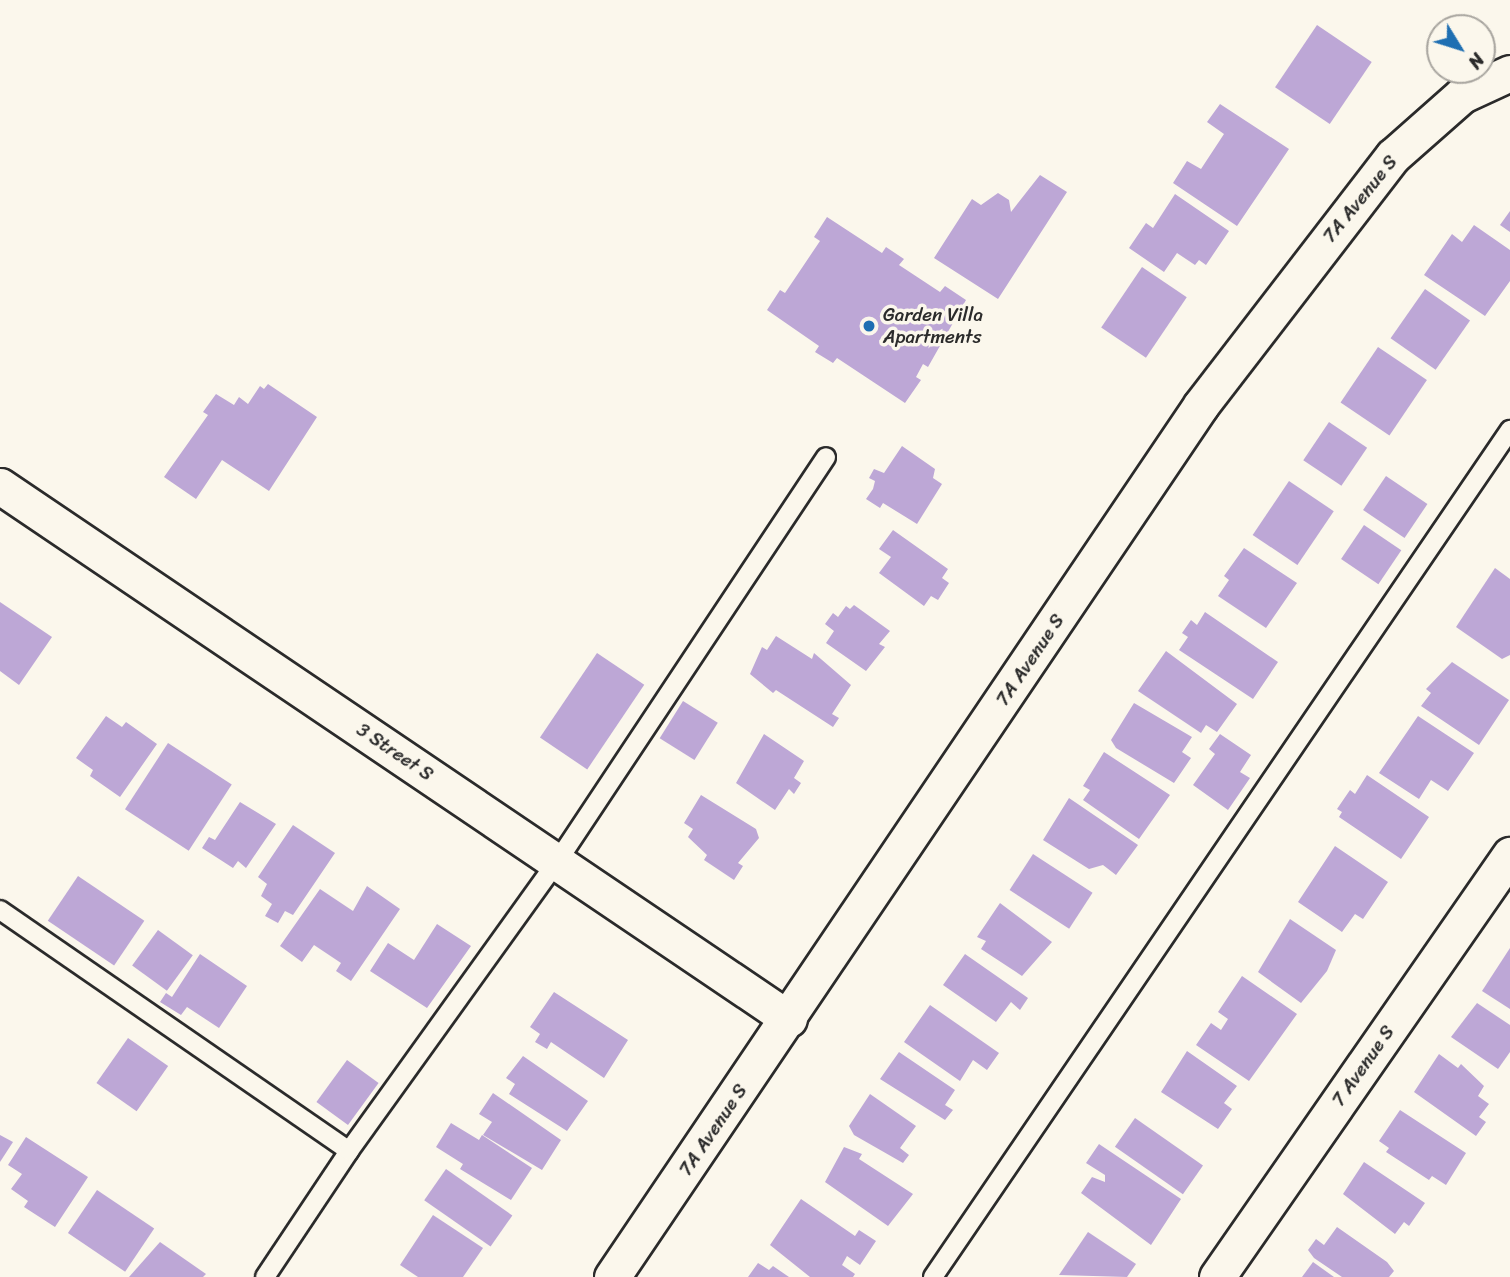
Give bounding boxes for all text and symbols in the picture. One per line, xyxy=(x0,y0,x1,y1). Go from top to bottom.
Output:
north arrow xyxy=(1426,14,1496,84)
text: N xyxy=(1459,46,1493,76)
street label: 7A Avenue S xyxy=(1318,151,1402,247)
place label: Garden Villa Apartments xyxy=(883,304,984,348)
marker: Garden Villa Apartments xyxy=(861,318,877,334)
street label: 7A Avenue S xyxy=(991,610,1069,710)
street label: 3 Street S xyxy=(352,718,438,786)
street label: 7 Avenue S xyxy=(1327,1021,1399,1111)
street label: 7A Avenue S xyxy=(674,1080,752,1180)

